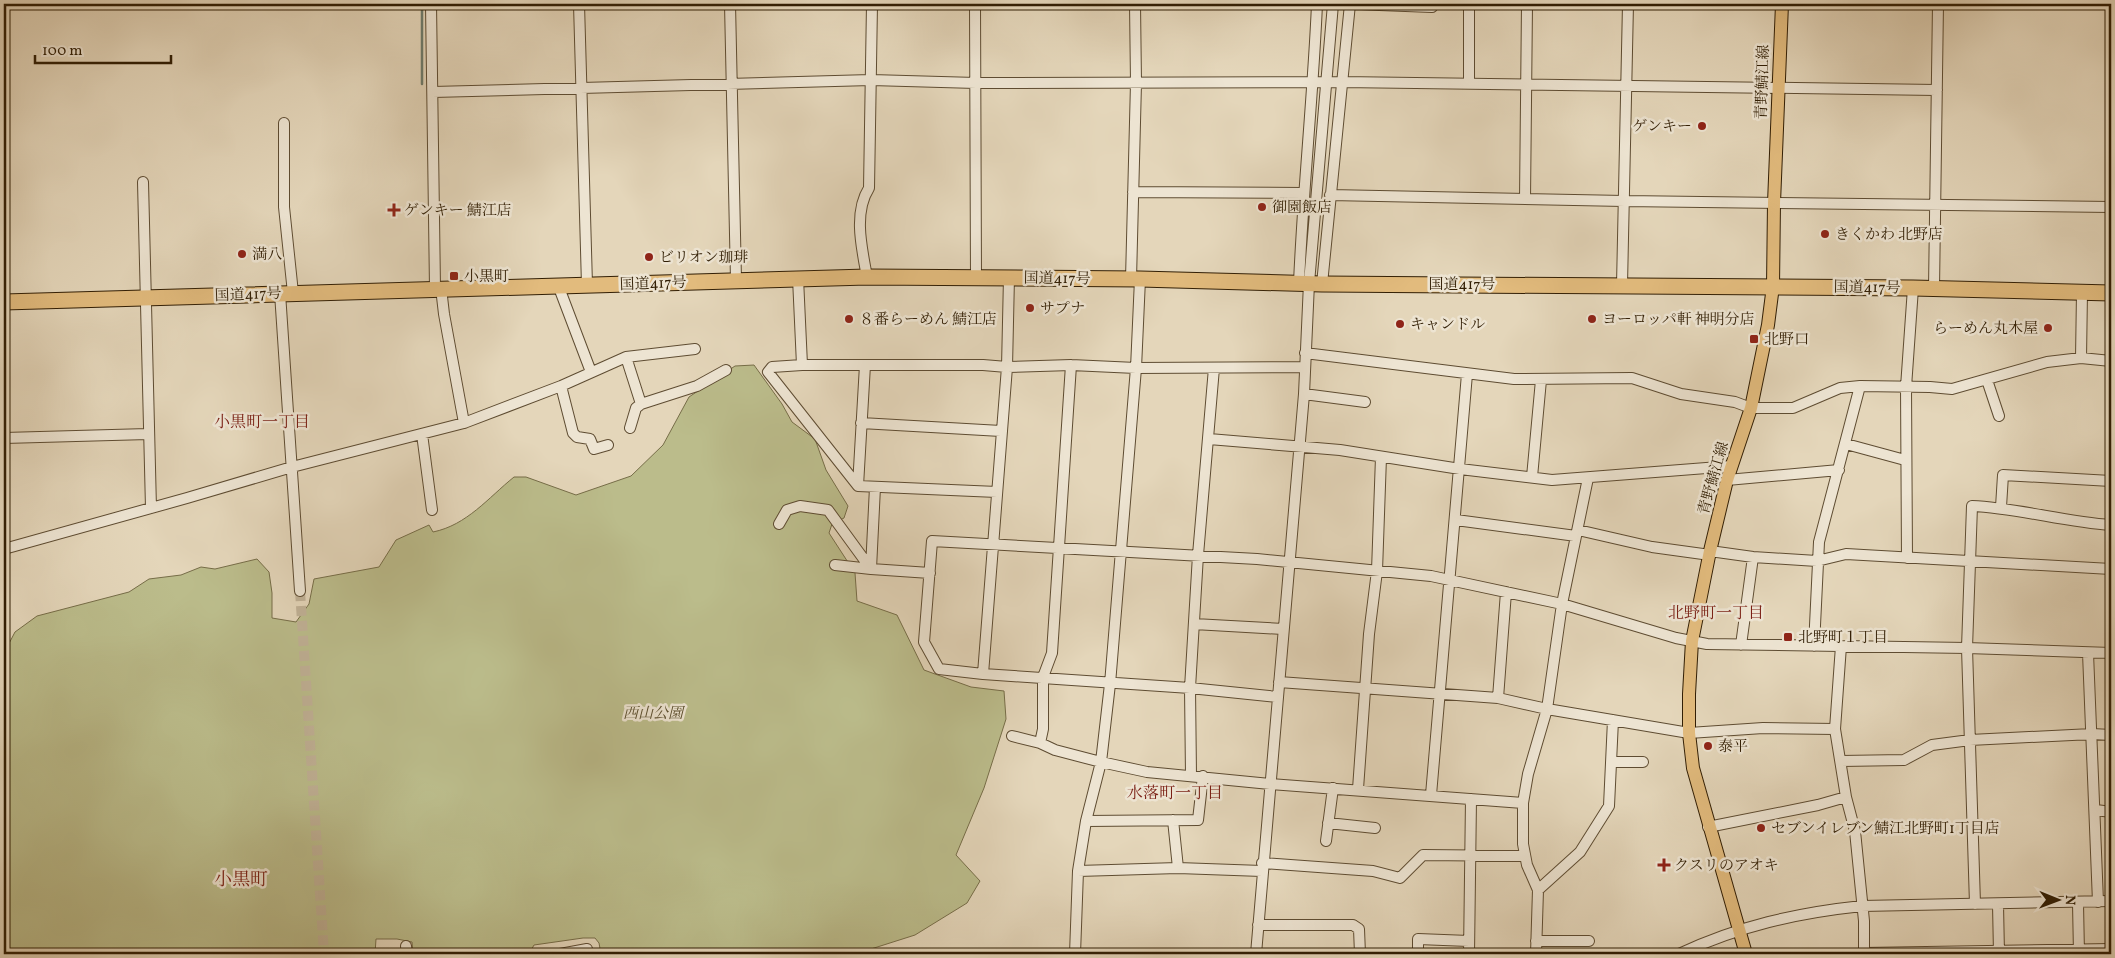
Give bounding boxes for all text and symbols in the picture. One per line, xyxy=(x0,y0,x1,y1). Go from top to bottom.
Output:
scale bar xyxy=(35,32,171,64)
text: 100 m xyxy=(42,41,82,62)
street label: 青野鯖江線 xyxy=(1752,44,1775,120)
place label: ゲンキー xyxy=(1632,117,1692,138)
marker: ゲンキー xyxy=(1696,120,1708,132)
place label: 御園飯店 xyxy=(1272,198,1332,219)
place label: ゲンキー 鯖江店 xyxy=(404,201,512,222)
marker: 御園飯店 xyxy=(1256,201,1268,213)
marker: ゲンキー 鯖江店 xyxy=(388,204,400,216)
place label: きくかわ 北野店 xyxy=(1835,225,1943,246)
marker: きくかわ 北野店 xyxy=(1819,228,1831,240)
place label: 満八 xyxy=(252,245,282,266)
marker: 満八 xyxy=(236,248,248,260)
place label: ビリオン珈琲 xyxy=(659,248,749,269)
marker: ビリオン珈琲 xyxy=(643,251,655,263)
place label: 小黒町 xyxy=(464,267,509,288)
street label: 国道417号 xyxy=(1023,268,1091,291)
marker: 小黒町 xyxy=(448,270,460,282)
street label: 国道417号 xyxy=(619,273,687,296)
street label: 国道417号 xyxy=(1428,275,1496,296)
street label: 国道417号 xyxy=(1833,277,1901,300)
street label: 国道417号 xyxy=(214,284,282,307)
place label: サプナ xyxy=(1040,299,1085,320)
marker: サプナ xyxy=(1024,302,1036,314)
place label: ８番らーめん 鯖江店 xyxy=(859,310,997,331)
place label: ヨーロッパ軒 神明分店 xyxy=(1602,310,1755,331)
marker: ８番らーめん 鯖江店 xyxy=(843,313,855,325)
marker: ヨーロッパ軒 神明分店 xyxy=(1586,313,1598,325)
place label: キャンドル xyxy=(1410,315,1485,336)
marker: キャンドル xyxy=(1394,318,1406,330)
place label: らーめん丸木屋 xyxy=(1933,319,2038,340)
marker: らーめん丸木屋 xyxy=(2042,322,2054,334)
place label: 北野口 xyxy=(1764,330,1809,351)
marker: 北野口 xyxy=(1748,333,1760,345)
district label: 小黒町一丁目 xyxy=(214,412,310,434)
street label: 青野鯖江線 xyxy=(1694,439,1735,517)
district label: 北野町一丁目 xyxy=(1668,603,1764,625)
place label: 北野町１丁目 xyxy=(1798,628,1888,649)
marker: 北野町１丁目 xyxy=(1782,631,1794,643)
park label: 西山公園 xyxy=(623,704,686,725)
place label: 泰平 xyxy=(1718,737,1748,758)
marker: 泰平 xyxy=(1702,740,1714,752)
district label: 水落町一丁目 xyxy=(1127,783,1223,805)
place label: セブンイレブン鯖江北野町1丁目店 xyxy=(1771,819,2000,840)
marker: セブンイレブン鯖江北野町1丁目店 xyxy=(1755,822,1767,834)
place label: クスリのアオキ xyxy=(1674,856,1779,877)
marker: クスリのアオキ xyxy=(1658,859,1670,871)
district label: 小黒町 xyxy=(214,868,268,893)
north arrow xyxy=(2032,876,2082,926)
text: N xyxy=(2060,895,2079,905)

